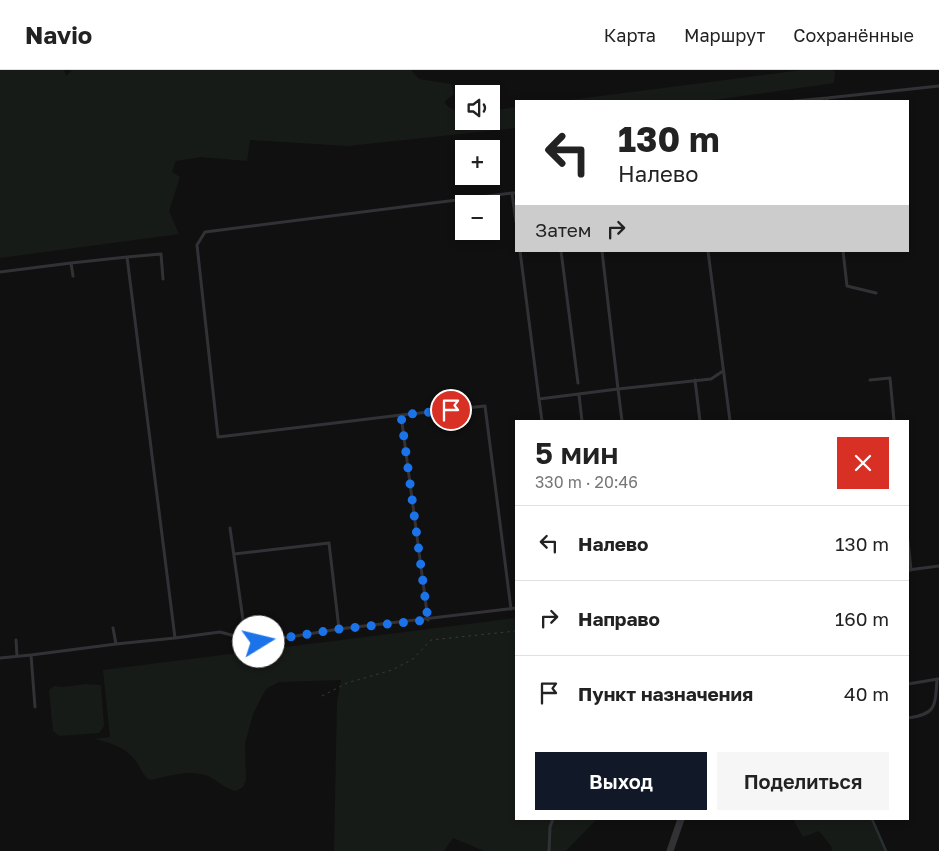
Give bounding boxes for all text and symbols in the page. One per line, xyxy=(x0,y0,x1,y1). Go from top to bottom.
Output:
text: Navio xyxy=(25,20,92,49)
text: Карта xyxy=(604,24,656,46)
text: Маршрут xyxy=(684,24,765,46)
text: Сохранённые xyxy=(793,24,914,46)
map controls xyxy=(455,85,500,240)
button: sound xyxy=(455,85,500,130)
text: 130 m xyxy=(618,118,720,160)
icon: left xyxy=(535,120,600,185)
button: + xyxy=(455,140,500,185)
text: Налево xyxy=(618,160,698,187)
button: − xyxy=(455,195,500,240)
icon: right xyxy=(602,215,630,243)
text: Затем xyxy=(535,218,592,241)
pin xyxy=(430,389,472,431)
icon: arrive xyxy=(437,396,465,424)
text: 5 мин xyxy=(535,435,619,471)
button: close xyxy=(837,437,889,489)
text: 330 m · 20:46 xyxy=(535,472,638,492)
icon: left xyxy=(535,529,563,557)
text: Налево xyxy=(578,532,648,555)
text: 130 m xyxy=(835,532,889,555)
icon: right xyxy=(535,604,563,632)
text: Направо xyxy=(578,607,660,630)
text: 160 m xyxy=(835,607,889,630)
position arrow xyxy=(232,615,284,667)
icon: arrive xyxy=(535,679,563,707)
text: Пункт назначения xyxy=(578,682,753,705)
text: 40 m xyxy=(844,682,889,705)
button: Выход xyxy=(535,752,707,810)
button: Поделиться xyxy=(717,752,889,810)

